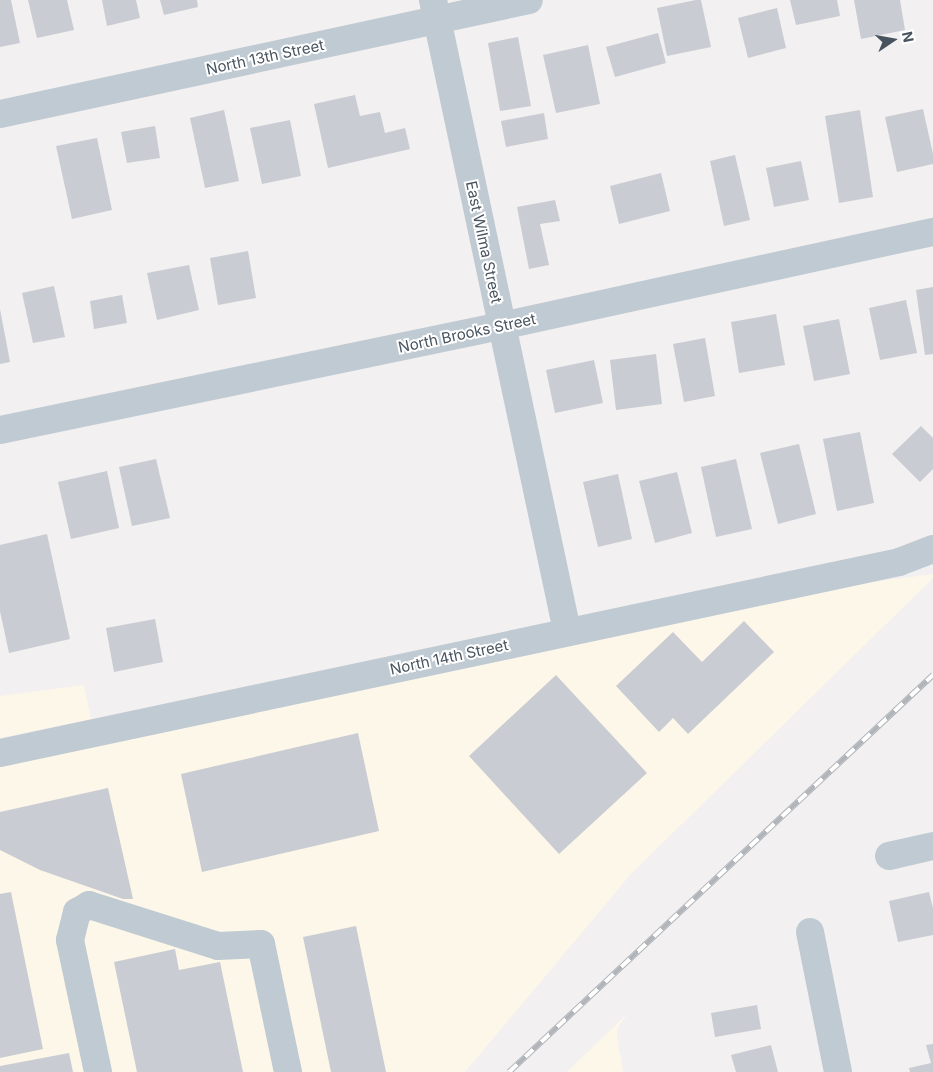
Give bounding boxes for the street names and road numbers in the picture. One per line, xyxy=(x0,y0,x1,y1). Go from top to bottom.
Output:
street label: North 13th Street xyxy=(205,36,325,78)
street label: East Wilma Street xyxy=(462,179,506,305)
street label: North Brooks Street xyxy=(397,310,537,356)
street label: North 14th Street xyxy=(388,636,510,678)

